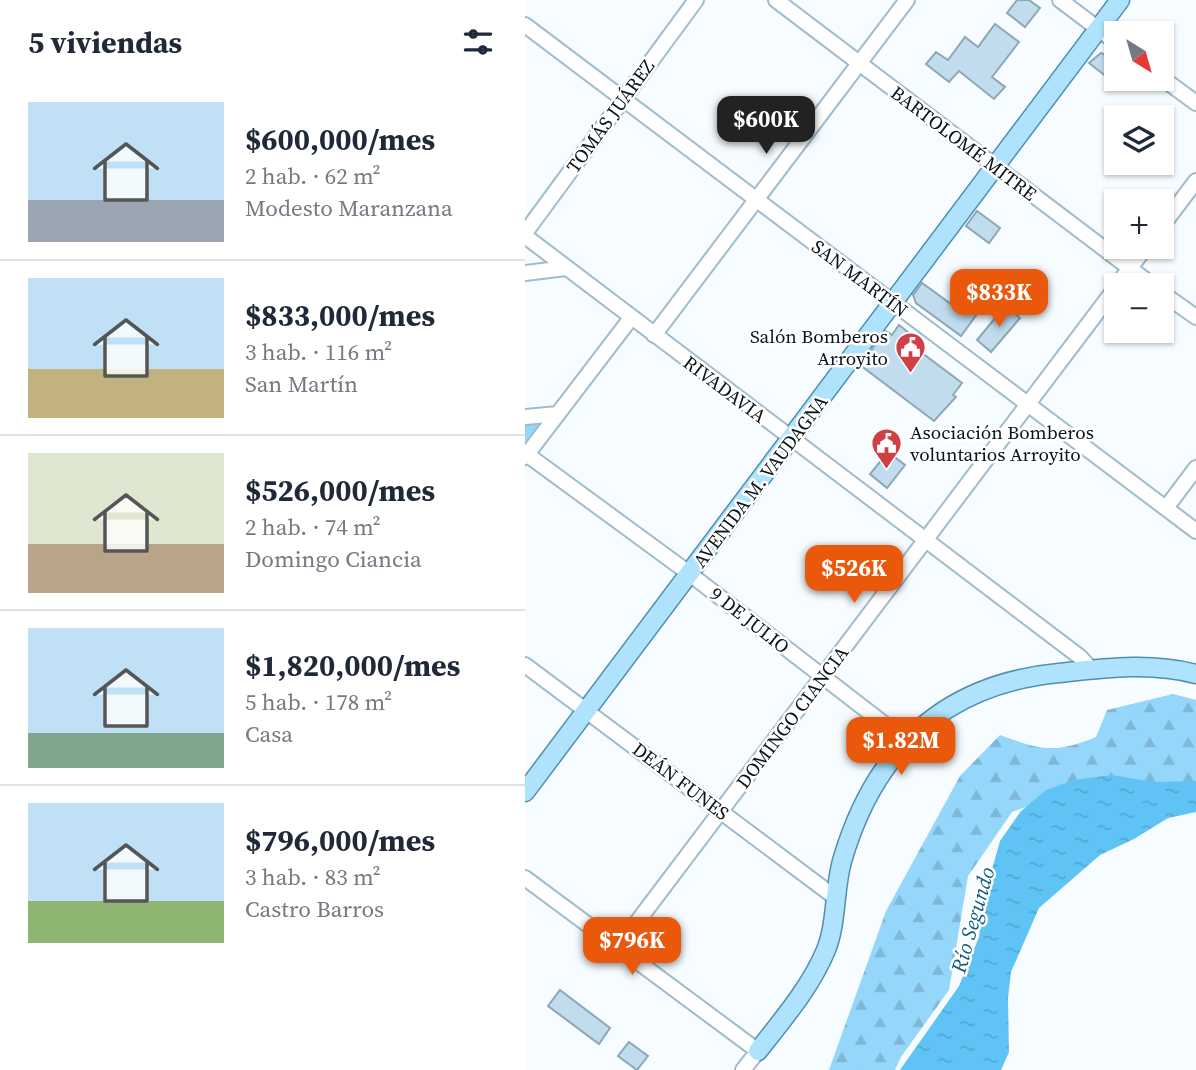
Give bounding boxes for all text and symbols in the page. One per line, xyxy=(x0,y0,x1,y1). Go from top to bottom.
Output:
north arrow xyxy=(1104,21,1174,91)
map controls xyxy=(1104,21,1174,343)
text: 5 viviendas xyxy=(28,22,182,63)
icon: filters xyxy=(459,23,497,61)
street label: TOMÁS JUÁREZ xyxy=(560,54,660,178)
street label: BARTOLOMÉ MITRE xyxy=(886,80,1042,206)
pin: $600K xyxy=(717,96,815,156)
text: $600K xyxy=(733,103,799,135)
button: layers xyxy=(1104,105,1174,175)
text: $600,000/mes xyxy=(245,119,435,160)
icon: home xyxy=(84,130,168,214)
text: 2 hab. · 62 m² xyxy=(245,160,381,192)
button: + xyxy=(1104,189,1174,259)
text: Modesto Maranzana xyxy=(245,192,453,224)
street label: SAN MARTÍN xyxy=(807,233,913,323)
pin: $833K xyxy=(950,270,1048,329)
button: − xyxy=(1104,273,1174,343)
text: $833K xyxy=(966,276,1032,308)
text: $833,000/mes xyxy=(245,295,435,336)
icon: home xyxy=(84,306,168,390)
place label: Salón Bomberos Arroyito xyxy=(750,323,888,371)
public building icon: Salón Bomberos Arroyito xyxy=(894,330,928,374)
text: 3 hab. · 116 m² xyxy=(245,336,392,368)
street label: RIVADAVIA xyxy=(678,349,772,429)
text: San Martín xyxy=(245,368,358,400)
street label: AVENIDA M. VAUDAGNA xyxy=(686,389,834,573)
place label: Asociación Bomberos voluntarios Arroyito xyxy=(910,419,1094,467)
public building icon: Asociación Bomberos voluntarios Arroyito xyxy=(870,426,904,470)
text: $526,000/mes xyxy=(245,470,435,511)
icon: home xyxy=(84,481,168,565)
text: 2 hab. · 74 m² xyxy=(245,511,381,543)
text: Domingo Ciancia xyxy=(245,543,422,575)
pin: $526K xyxy=(805,546,903,605)
text: $526K xyxy=(821,552,887,584)
street label: 9 DE JULIO xyxy=(705,581,795,659)
street label: DOMINGO CIANCIA xyxy=(730,640,854,794)
text: $1,820,000/mes xyxy=(245,645,460,686)
icon: home xyxy=(84,656,168,740)
text: 5 hab. · 178 m² xyxy=(245,686,392,718)
text: Casa xyxy=(245,718,293,750)
pin: $1.82M xyxy=(844,718,958,777)
text: $1.82M xyxy=(862,724,940,756)
street label: DEÁN FUNES xyxy=(627,736,735,826)
text: $796,000/mes xyxy=(245,820,435,861)
icon: home xyxy=(84,831,168,915)
text: 3 hab. · 83 m² xyxy=(245,861,381,893)
water label: Río Segundo xyxy=(943,864,1001,977)
text: Castro Barros xyxy=(245,893,384,925)
pin: $796K xyxy=(583,918,681,977)
text: $796K xyxy=(599,924,665,956)

